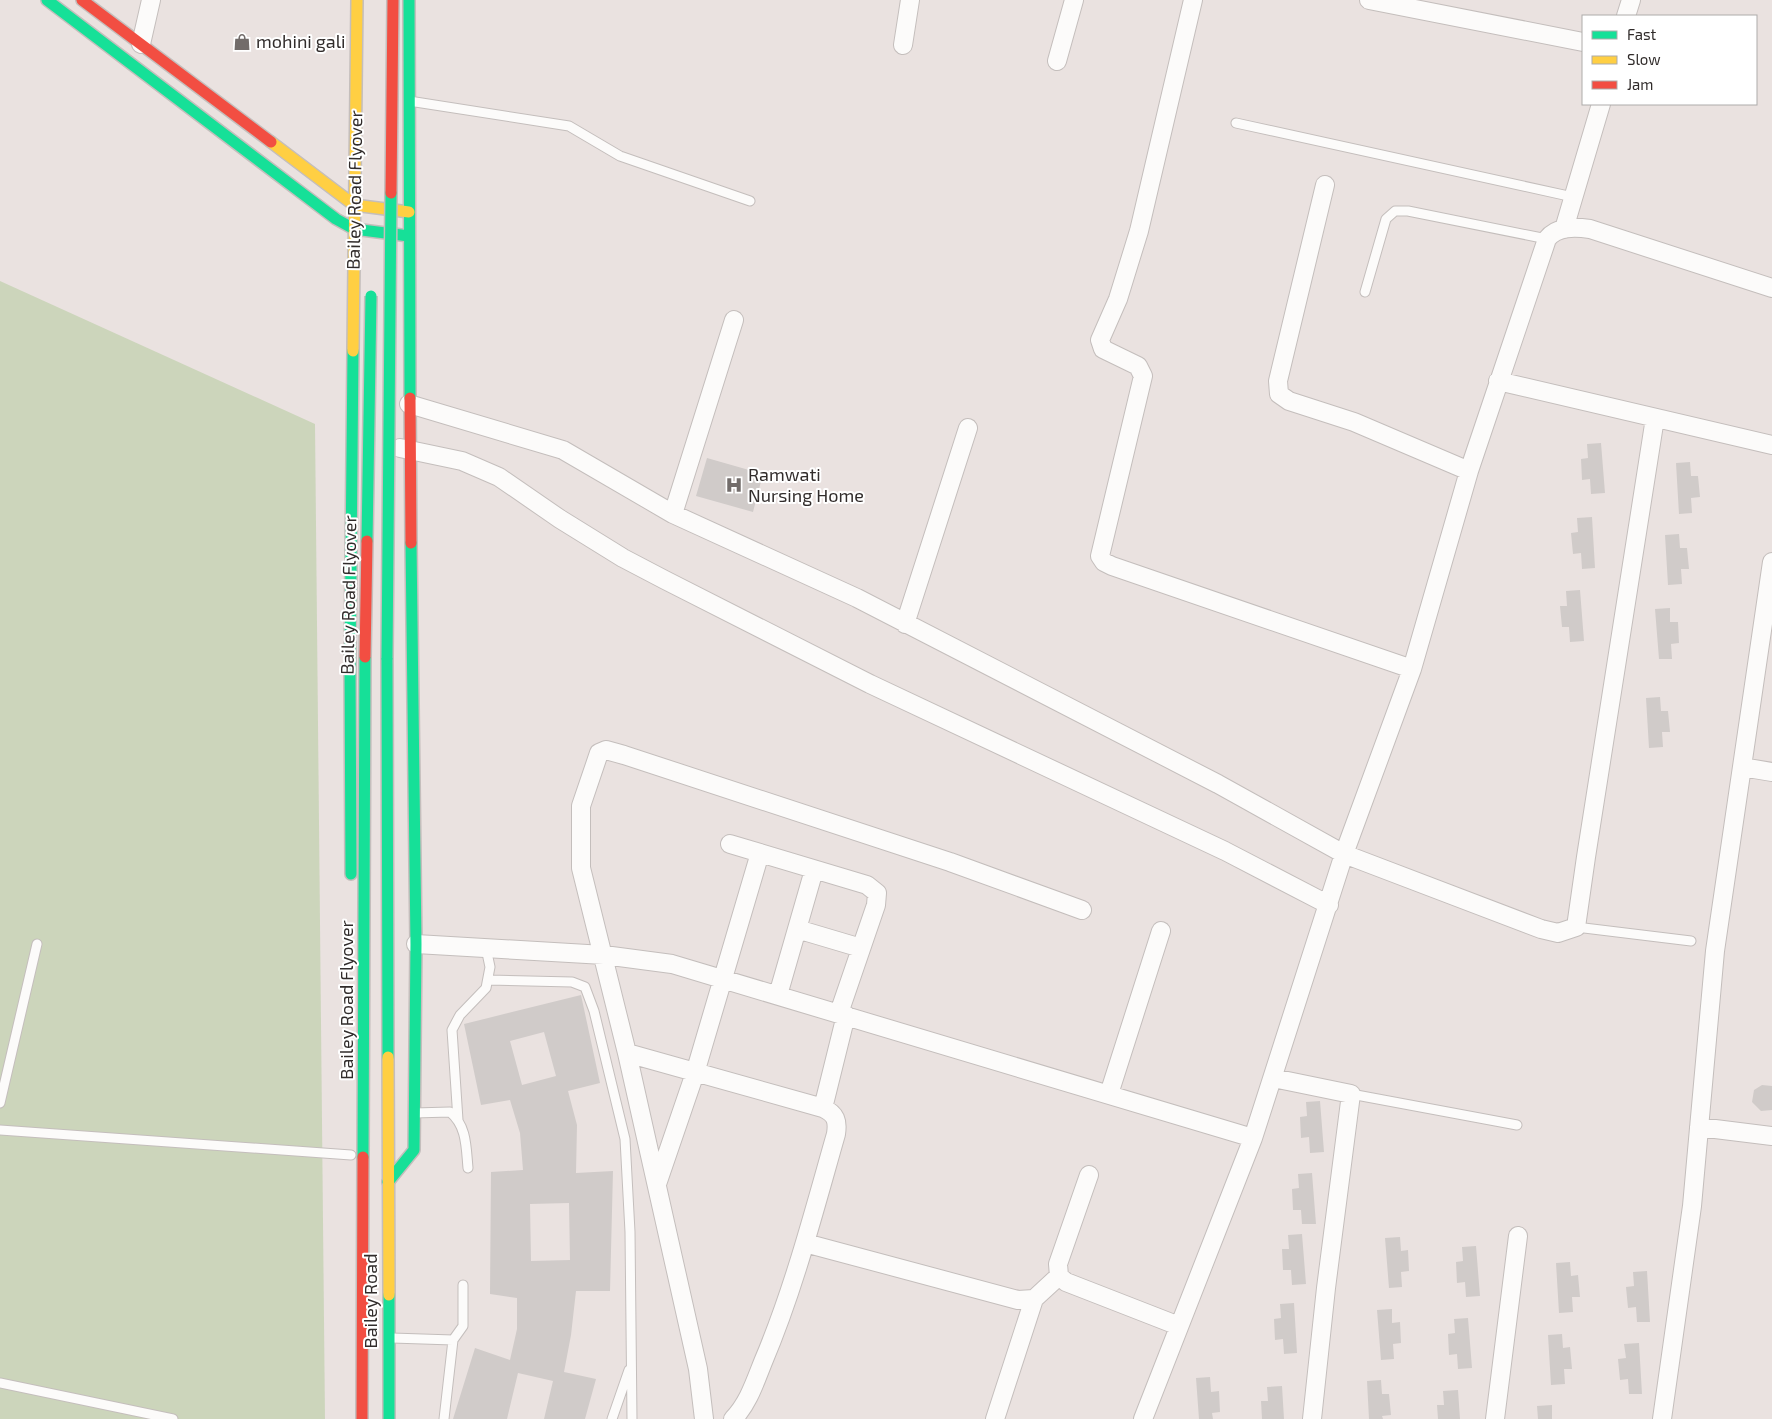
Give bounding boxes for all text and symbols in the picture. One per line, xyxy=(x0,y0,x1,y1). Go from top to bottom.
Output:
legend xyxy=(1582,15,1757,105)
text: Fast xyxy=(1627,25,1657,43)
place label: mohini gali xyxy=(256,30,346,52)
shop icon: mohini gali xyxy=(232,32,252,52)
text: Slow xyxy=(1627,50,1661,68)
text: Jam xyxy=(1627,75,1653,93)
street label: Bailey Road Flyover xyxy=(342,110,366,270)
place label: Ramwati Nursing Home xyxy=(748,463,864,506)
hospital icon: Ramwati Nursing Home xyxy=(724,475,744,495)
street label: Bailey Road Flyover xyxy=(336,515,360,675)
street label: Bailey Road Flyover xyxy=(335,920,357,1080)
street label: Bailey Road xyxy=(359,1253,381,1349)

